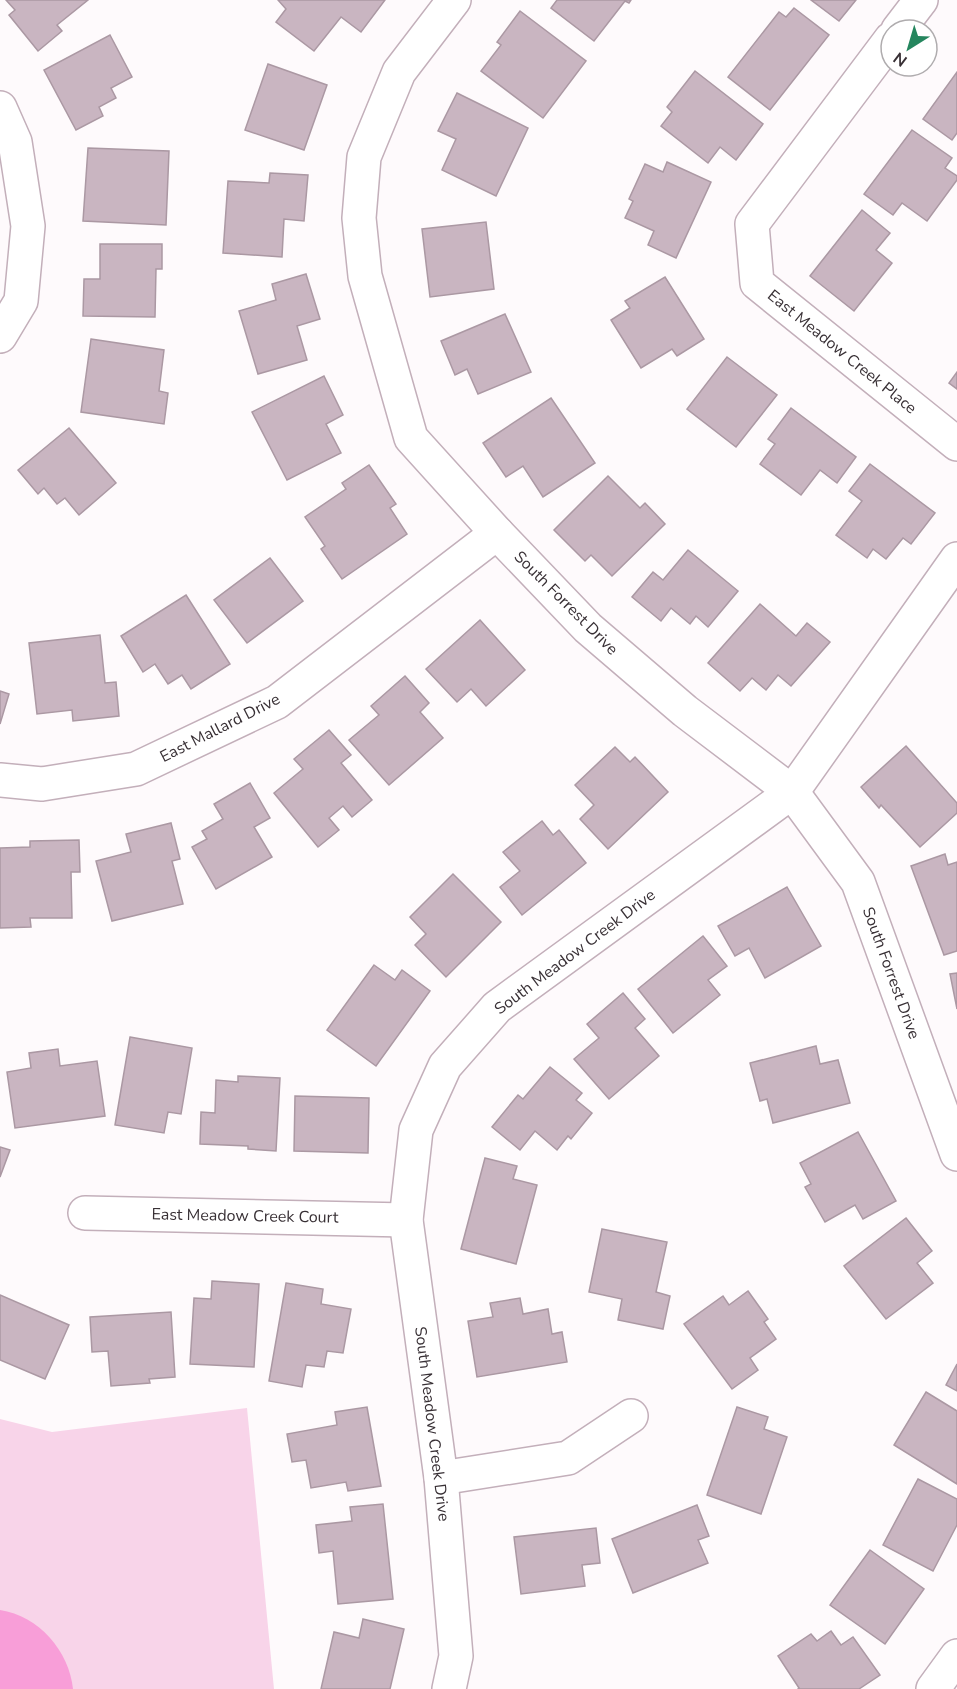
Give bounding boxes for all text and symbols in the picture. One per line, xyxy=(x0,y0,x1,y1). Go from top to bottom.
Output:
north arrow xyxy=(879,18,939,78)
text: N xyxy=(889,47,912,72)
street label: East Meadow Creek Place xyxy=(763,285,921,419)
street label: South Forrest Drive xyxy=(509,546,623,660)
street label: East Mallard Drive xyxy=(156,688,284,768)
street label: South Meadow Creek Drive xyxy=(490,884,660,1020)
street label: South Forrest Drive xyxy=(857,904,925,1042)
street label: East Meadow Creek Court xyxy=(151,1203,339,1229)
street label: South Meadow Creek Drive xyxy=(409,1325,455,1523)

